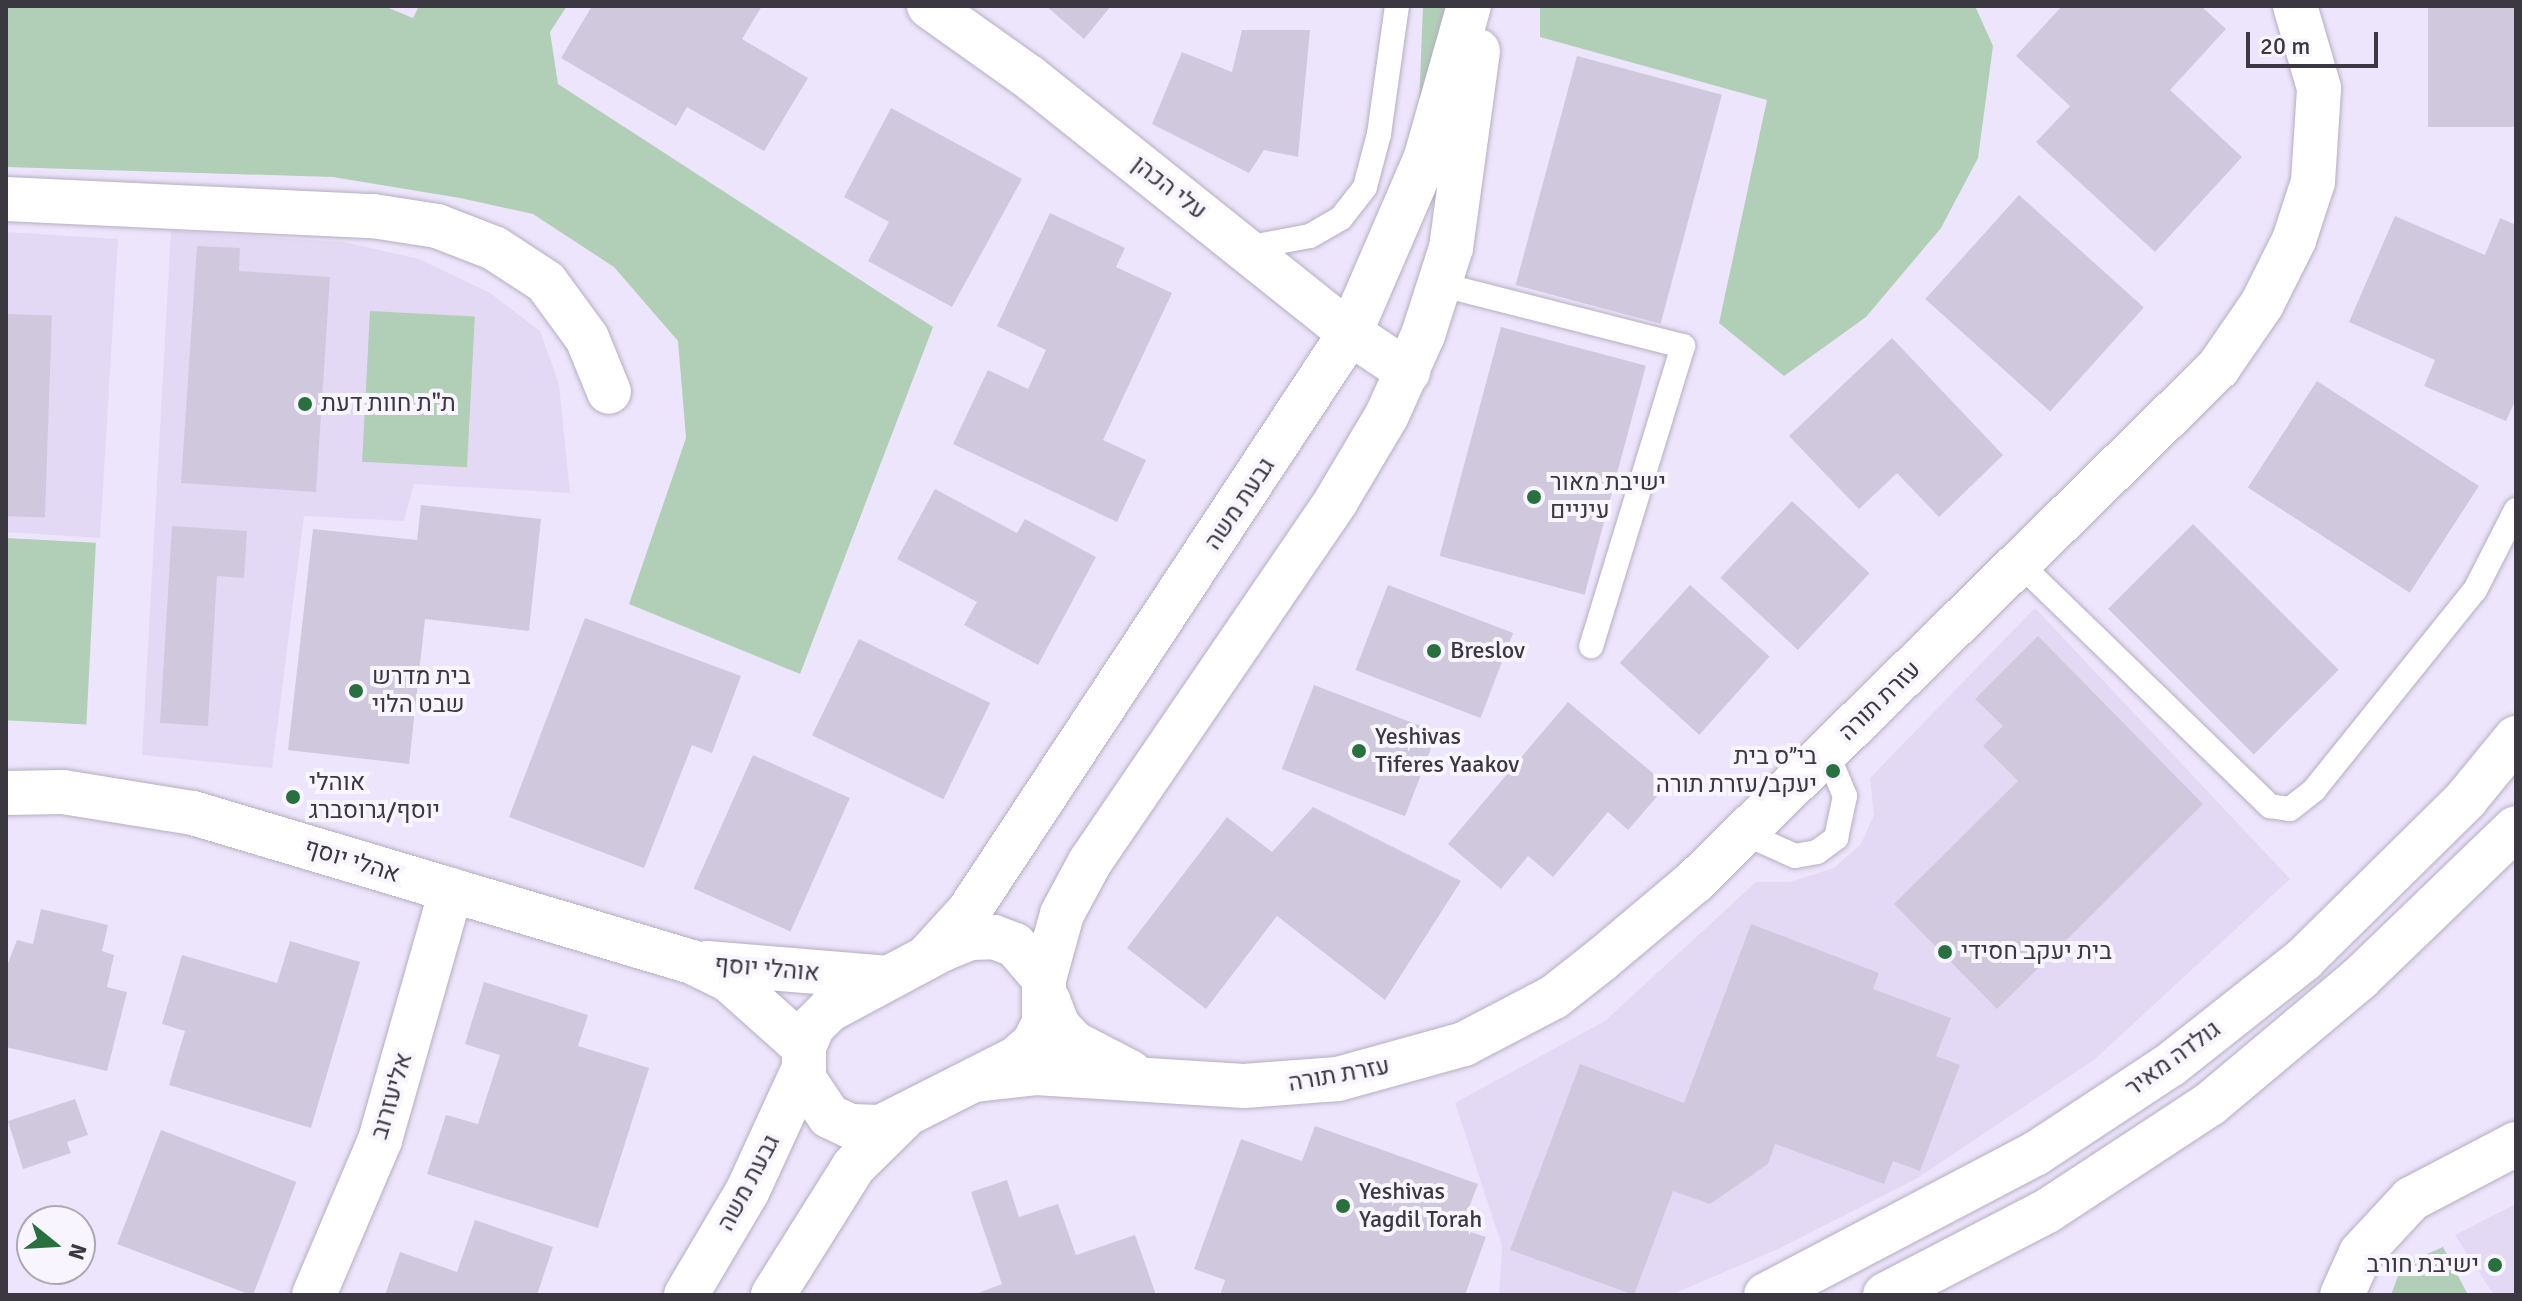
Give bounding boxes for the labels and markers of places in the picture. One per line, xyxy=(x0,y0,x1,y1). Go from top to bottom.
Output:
place label: ת"ת חוות דעת xyxy=(321,390,456,418)
marker: ת"ת חוות דעת xyxy=(296,395,314,413)
place label: ישיבת מאור עיניים xyxy=(1550,469,1666,525)
marker: ישיבת מאור עיניים xyxy=(1525,488,1543,506)
place label: Breslov xyxy=(1450,637,1525,665)
marker: Breslov xyxy=(1425,642,1443,660)
place label: בית מדרש שבט הלוי xyxy=(372,663,471,719)
marker: בית מדרש שבט הלוי xyxy=(347,682,365,700)
place label: Yeshivas Tiferes Yaakov xyxy=(1375,723,1519,779)
marker: Yeshivas Tiferes Yaakov xyxy=(1350,742,1368,760)
place label: בי״ס בית יעקב/עזרת תורה xyxy=(1656,743,1817,799)
marker: בי״ס בית יעקב/עזרת תורה xyxy=(1824,762,1842,780)
place label: אוהלי יוסף/גרוסברג xyxy=(309,769,440,825)
marker: אוהלי יוסף/גרוסברג xyxy=(284,788,302,806)
place label: בית יעקב חסידי xyxy=(1961,938,2112,966)
marker: בית יעקב חסידי xyxy=(1936,943,1954,961)
place label: Yeshivas Yagdil Torah xyxy=(1359,1178,1482,1234)
marker: Yeshivas Yagdil Torah xyxy=(1334,1197,1352,1215)
place label: ישיבת חורב xyxy=(2366,1251,2479,1279)
marker: ישיבת חורב xyxy=(2486,1256,2504,1274)

